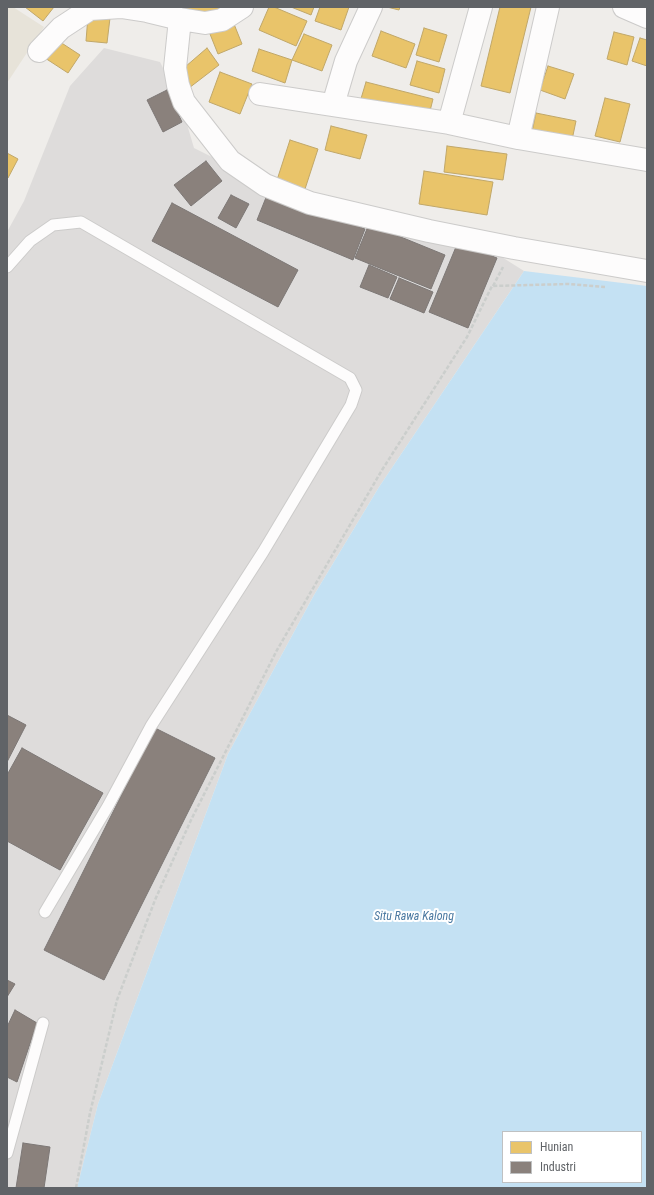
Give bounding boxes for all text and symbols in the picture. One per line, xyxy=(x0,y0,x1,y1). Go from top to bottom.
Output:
water label: Situ Rawa Kalong xyxy=(374,910,454,924)
legend xyxy=(502,1131,642,1183)
text: Hunian xyxy=(540,1140,573,1154)
text: Industri xyxy=(540,1160,576,1174)

